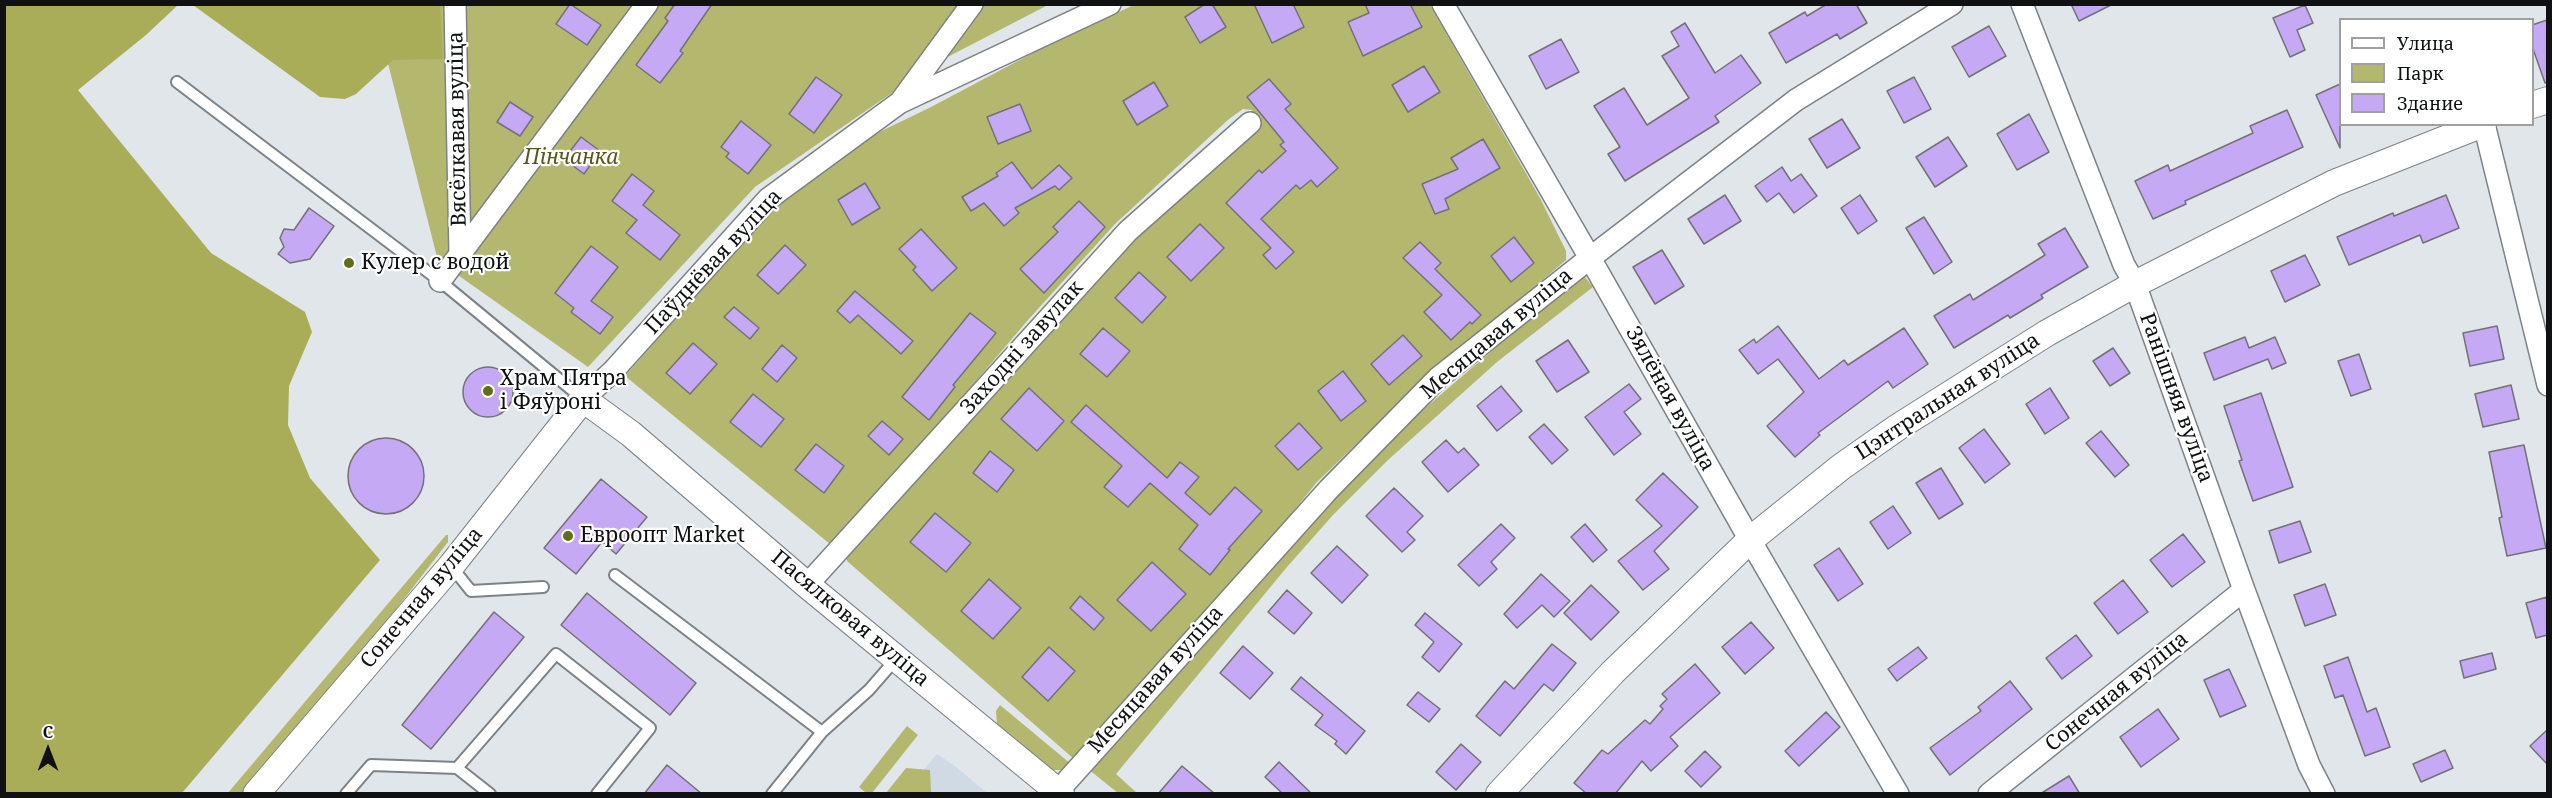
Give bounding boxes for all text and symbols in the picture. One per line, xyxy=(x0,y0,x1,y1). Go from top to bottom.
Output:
legend xyxy=(2339,18,2534,126)
street label: Вясёлкавая вуліца xyxy=(444,31,472,227)
text: Улица xyxy=(2397,31,2454,55)
text: Парк xyxy=(2397,61,2444,85)
text: Здание xyxy=(2397,91,2463,115)
park label: Пінчанка xyxy=(523,145,619,171)
street label: Паўднёвая вуліца xyxy=(640,184,788,340)
place label: Кулер с водой xyxy=(361,250,509,276)
marker: Кулер с водой xyxy=(342,256,356,270)
street label: Месяцавая вуліца xyxy=(1416,263,1578,405)
street label: Заходні завулак xyxy=(955,276,1089,420)
street label: Ранішняя вуліца xyxy=(2134,310,2218,486)
street label: Зялёная вуліца xyxy=(1620,322,1720,476)
street label: Цэнтральная вуліца xyxy=(1851,328,2045,466)
place label: Храм Пятра і Фяўроні xyxy=(500,366,627,416)
marker: Храм Пятра і Фяўроні xyxy=(481,384,495,398)
street label: Сонечная вуліца xyxy=(356,522,488,674)
place label: Евроопт Market xyxy=(580,523,745,549)
marker: Евроопт Market xyxy=(561,529,575,543)
street label: Пасялковая вуліца xyxy=(766,545,934,693)
street label: Месяцавая вуліца xyxy=(1083,601,1229,759)
street label: Сонечная вуліца xyxy=(2040,627,2194,757)
north arrow xyxy=(18,720,78,780)
text: С xyxy=(43,721,53,743)

